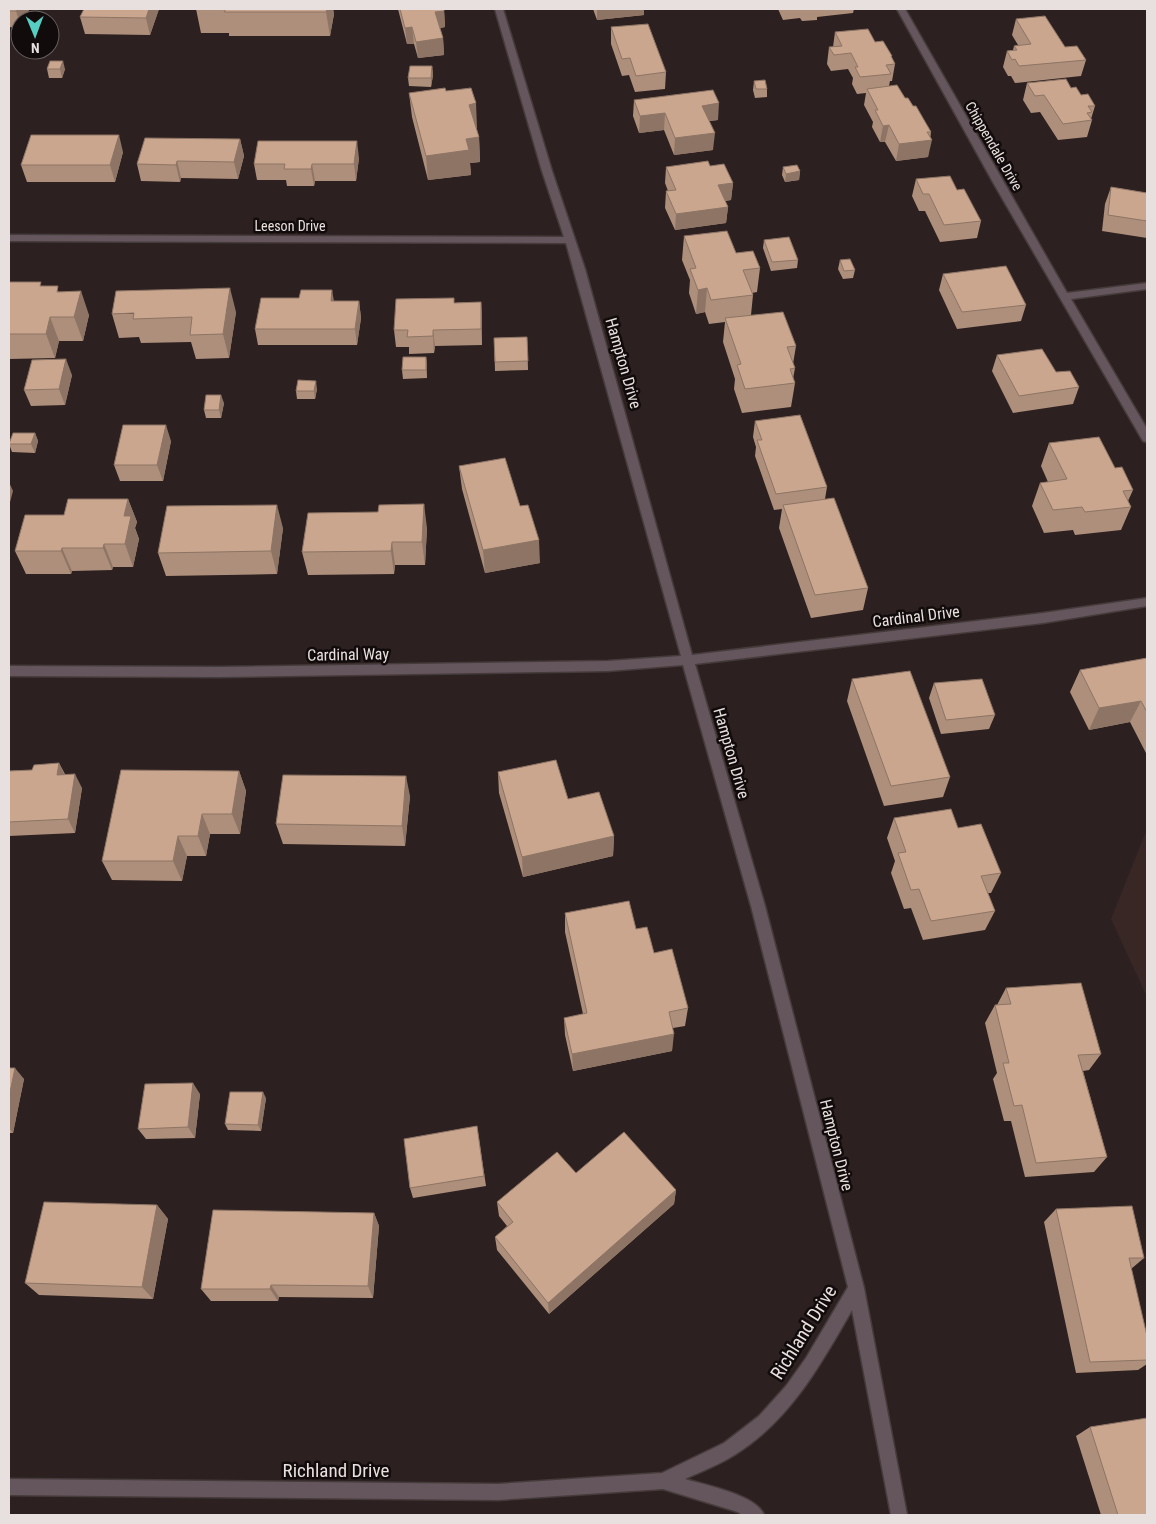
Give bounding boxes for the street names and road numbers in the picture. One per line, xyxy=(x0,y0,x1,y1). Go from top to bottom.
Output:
street label: Chippendale Drive xyxy=(962,99,1026,194)
street label: Leeson Drive xyxy=(254,218,326,234)
street label: Hampton Drive xyxy=(602,316,646,411)
street label: Cardinal Drive xyxy=(871,602,961,631)
street label: Cardinal Way xyxy=(307,644,389,665)
street label: Hampton Drive xyxy=(710,706,754,801)
street label: Hampton Drive xyxy=(816,1097,857,1193)
street label: Richland Drive xyxy=(765,1281,842,1384)
street label: Richland Drive xyxy=(283,1459,389,1482)

